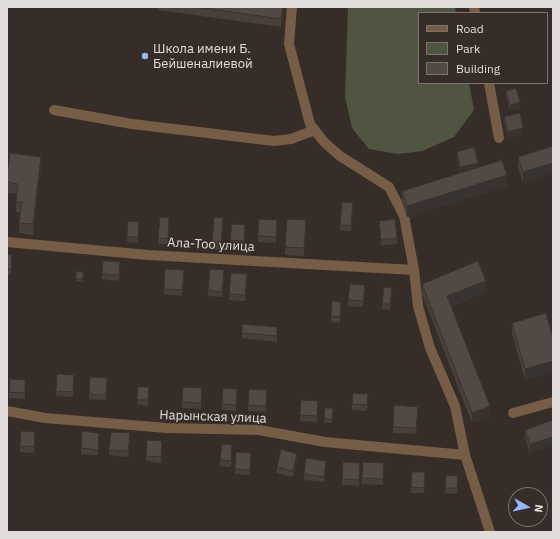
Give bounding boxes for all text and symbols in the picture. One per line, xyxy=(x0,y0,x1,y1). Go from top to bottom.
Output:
legend xyxy=(418,12,548,84)
text: Road xyxy=(456,21,484,36)
place label: Школа имени Б. Бейшеналиевой xyxy=(153,41,253,72)
text: Park xyxy=(456,41,480,56)
marker: Школа имени Б. Бейшеналиевой xyxy=(140,51,150,61)
text: Building xyxy=(456,61,500,76)
street label: Ала-Тоо улица xyxy=(167,235,255,255)
street label: Нарынская улица xyxy=(159,407,267,427)
north arrow xyxy=(508,487,548,527)
text: N xyxy=(531,504,546,513)

